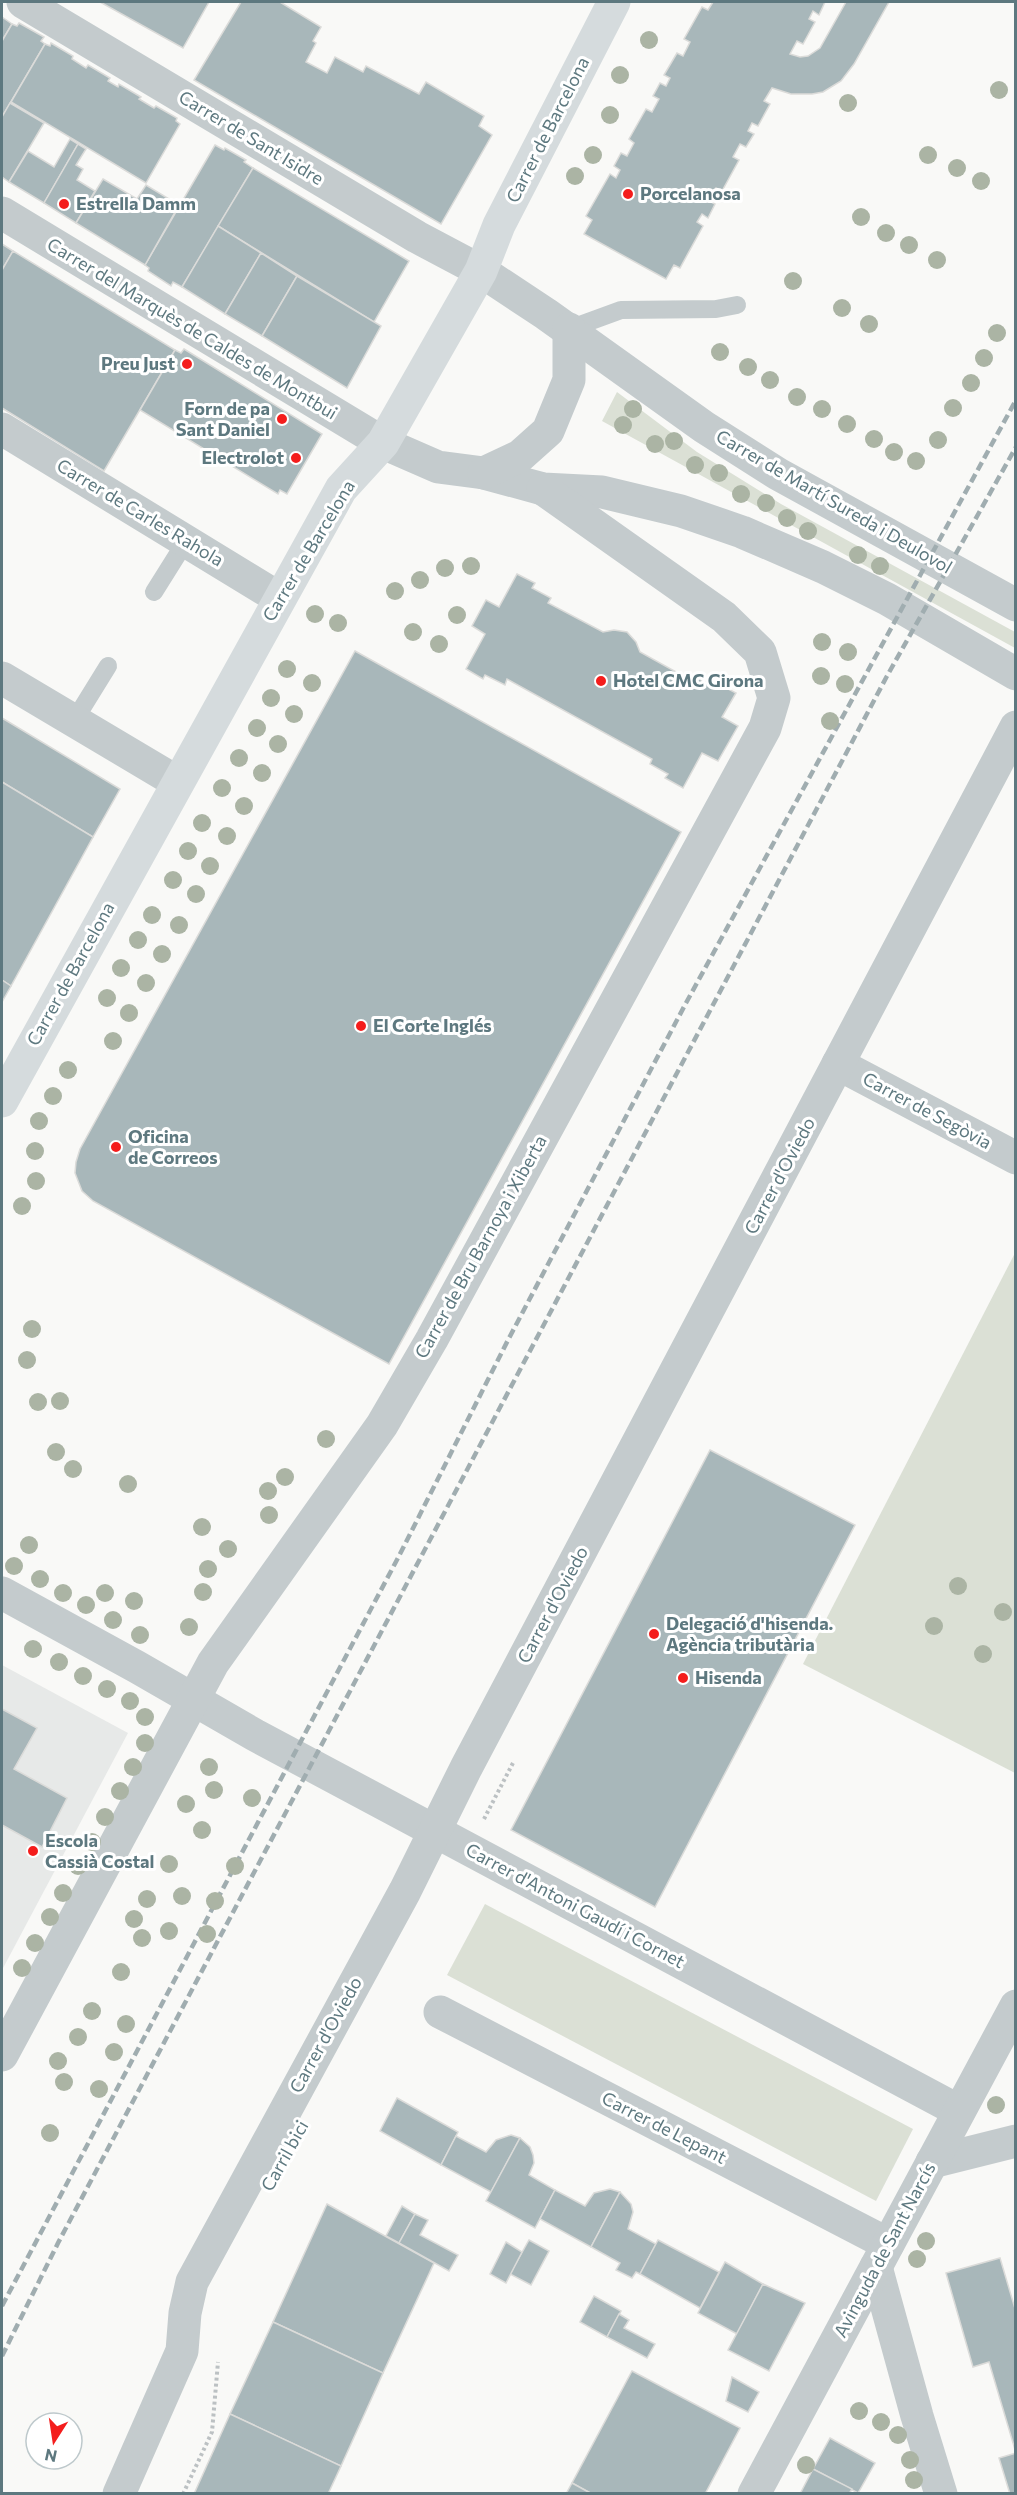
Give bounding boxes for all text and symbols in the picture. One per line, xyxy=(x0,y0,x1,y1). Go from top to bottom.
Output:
street label: Carrer de Barcelona xyxy=(501,53,593,206)
street label: Carrer de Sant Isidre xyxy=(175,85,328,189)
place label: Porcelanosa xyxy=(640,182,741,204)
marker: Porcelanosa xyxy=(621,187,635,201)
place label: Estrella Damm xyxy=(76,192,196,214)
marker: Estrella Damm xyxy=(57,197,71,211)
street label: Carrer del Marquès de Caldes de Montbui xyxy=(44,233,342,424)
place label: Preu Just xyxy=(101,352,175,374)
marker: Preu Just xyxy=(180,357,194,371)
place label: Forn de pa Sant Daniel xyxy=(176,397,270,440)
marker: Forn de pa Sant Daniel xyxy=(275,412,289,426)
street label: Carrer de Martí Sureda i Deulovol xyxy=(713,424,956,578)
place label: Electrolot xyxy=(201,446,284,468)
marker: Electrolot xyxy=(289,451,303,465)
street label: Carrer de Carles Rahola xyxy=(53,454,228,571)
street label: Carrer de Barcelona xyxy=(257,476,359,625)
place label: Hotel CMC Girona xyxy=(613,669,764,691)
marker: Hotel CMC Girona xyxy=(594,674,608,688)
street label: Carrer de Barcelona xyxy=(22,898,119,1049)
place label: El Corte Inglés xyxy=(373,1014,492,1036)
marker: El Corte Inglés xyxy=(354,1019,368,1033)
street label: Carrer de Segòvia xyxy=(859,1067,996,1153)
street label: Carrer d'Oviedo xyxy=(739,1113,819,1238)
place label: Oficina de Correos xyxy=(128,1125,218,1168)
street label: Carrer de Bru Barnoya i Xiberta xyxy=(410,1131,551,1362)
marker: Oficina de Correos xyxy=(109,1140,123,1154)
street label: Carrer d'Oviedo xyxy=(512,1542,592,1667)
place label: Delegació d'hisenda. Agència tributària xyxy=(666,1612,834,1655)
marker: Delegació d'hisenda. Agència tributària xyxy=(647,1627,661,1641)
place label: Hisenda xyxy=(695,1666,762,1688)
marker: Hisenda xyxy=(676,1671,690,1685)
place label: Escola Cassià Costal xyxy=(45,1829,155,1872)
street label: Carrer d'Antoni Gaudí i Cornet xyxy=(462,1838,689,1972)
marker: Escola Cassià Costal xyxy=(26,1844,40,1858)
street label: Carrer d'Oviedo xyxy=(284,1973,366,2096)
street label: Carrer de Lepant xyxy=(598,2086,730,2168)
street label: Carril bici xyxy=(256,2116,313,2195)
street label: Avinguda de Sant Narcís xyxy=(829,2158,940,2341)
north arrow xyxy=(24,2411,84,2471)
text: N xyxy=(43,2446,59,2467)

